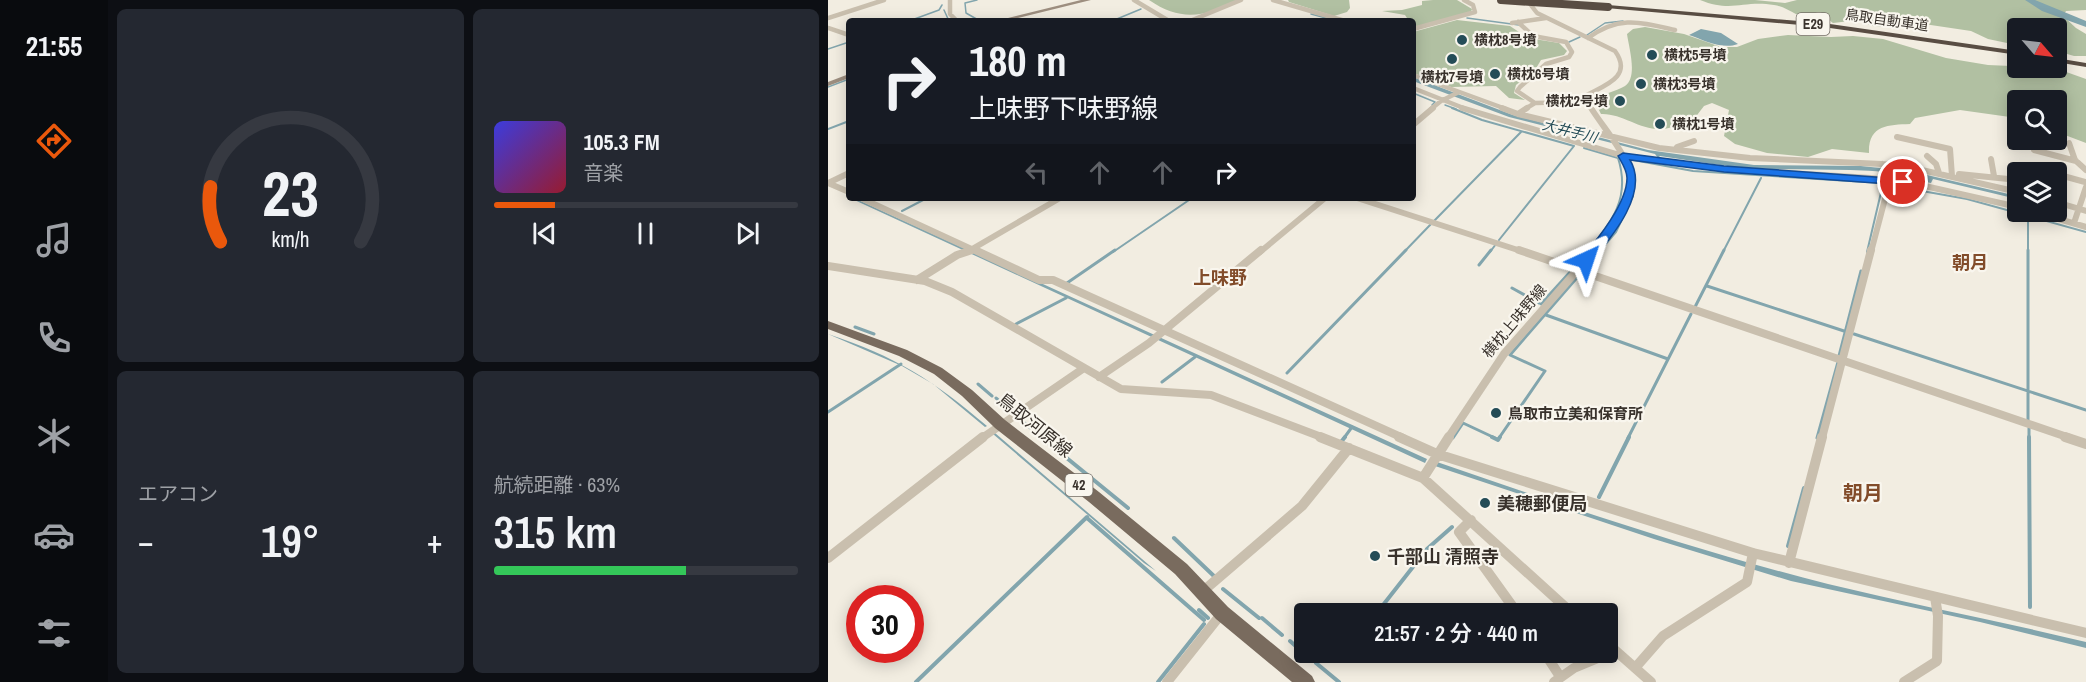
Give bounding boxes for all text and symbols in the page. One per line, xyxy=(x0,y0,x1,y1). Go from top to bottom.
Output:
street label: 鳥取自動車道 xyxy=(1844,5,1930,35)
road number: E29 xyxy=(1796,13,1830,35)
north arrow xyxy=(2007,18,2067,78)
map controls xyxy=(2007,18,2067,222)
text: 21:55 xyxy=(26,28,82,64)
place label: 横枕8号墳 xyxy=(1474,31,1536,49)
text: 180 m xyxy=(969,33,1067,89)
marker: 横枕8号墳 xyxy=(1455,33,1469,47)
icon: right xyxy=(870,42,948,120)
place label: 横枕5号墳 xyxy=(1664,46,1726,64)
marker: 横枕5号墳 xyxy=(1645,48,1659,62)
marker: 横枕7号墳 xyxy=(1445,52,1459,66)
place label: 横枕6号墳 xyxy=(1507,65,1569,83)
marker: 横枕6号墳 xyxy=(1488,67,1502,81)
place label: 横枕7号墳 xyxy=(1421,68,1483,86)
place label: 横枕3号墳 xyxy=(1653,75,1715,93)
marker: 横枕3号墳 xyxy=(1634,77,1648,91)
text: 上味野下味野線 xyxy=(969,90,1158,126)
button: search xyxy=(2007,90,2067,150)
place label: 横枕2号墳 xyxy=(1546,92,1608,110)
marker: 横枕2号墳 xyxy=(1613,94,1627,108)
water label: 大井手川 xyxy=(1541,115,1601,147)
place label: 横枕1号墳 xyxy=(1672,115,1734,133)
marker: 横枕1号墳 xyxy=(1653,117,1667,131)
icon: directions xyxy=(33,120,75,162)
text: 105.3 FM xyxy=(584,127,660,157)
text: 23 xyxy=(262,152,319,236)
icon: left xyxy=(1020,156,1053,189)
icon: ahead xyxy=(1083,156,1116,189)
icon: ahead xyxy=(1146,156,1179,189)
icon: right xyxy=(1209,156,1242,189)
pin xyxy=(1877,156,1928,207)
text: 音楽 xyxy=(584,159,624,186)
button: layers xyxy=(2007,162,2067,222)
icon: arrive xyxy=(1886,165,1919,198)
icon: previous xyxy=(528,217,561,250)
icon: pause xyxy=(629,217,662,250)
icon: next xyxy=(731,217,764,250)
icon: music xyxy=(33,219,75,261)
text: km/h xyxy=(271,226,309,255)
position arrow xyxy=(1554,228,1618,292)
district label: 朝月 xyxy=(1952,250,1988,275)
district label: 上味野 xyxy=(1193,265,1247,290)
street label: 横枕上味野線 xyxy=(1477,280,1551,362)
icon: phone xyxy=(33,317,75,359)
street label: 鳥取河原線 xyxy=(992,387,1078,463)
place label: 鳥取市立美和保育所 xyxy=(1508,403,1643,424)
marker: 鳥取市立美和保育所 xyxy=(1489,406,1503,420)
icon: climate xyxy=(33,415,75,457)
text: 航続距離 · 63% xyxy=(494,471,620,498)
road number: 42 xyxy=(1066,474,1092,496)
district label: 朝月 xyxy=(1843,479,1883,506)
text: エアコン xyxy=(138,480,218,507)
place label: 美穂郵便局 xyxy=(1497,491,1587,516)
marker: 美穂郵便局 xyxy=(1478,496,1492,510)
text: 315 km xyxy=(494,501,617,562)
text: 19° xyxy=(261,510,320,571)
icon: car xyxy=(33,514,75,556)
text: − xyxy=(138,519,154,563)
text: + xyxy=(427,519,442,563)
place label: 千部山 清照寺 xyxy=(1387,544,1499,569)
marker: 千部山 清照寺 xyxy=(1368,549,1382,563)
speed limit sign: 30 xyxy=(846,585,924,663)
icon: filters xyxy=(33,612,75,654)
text: 21:57 · 2 分 · 440 m xyxy=(1374,618,1538,648)

